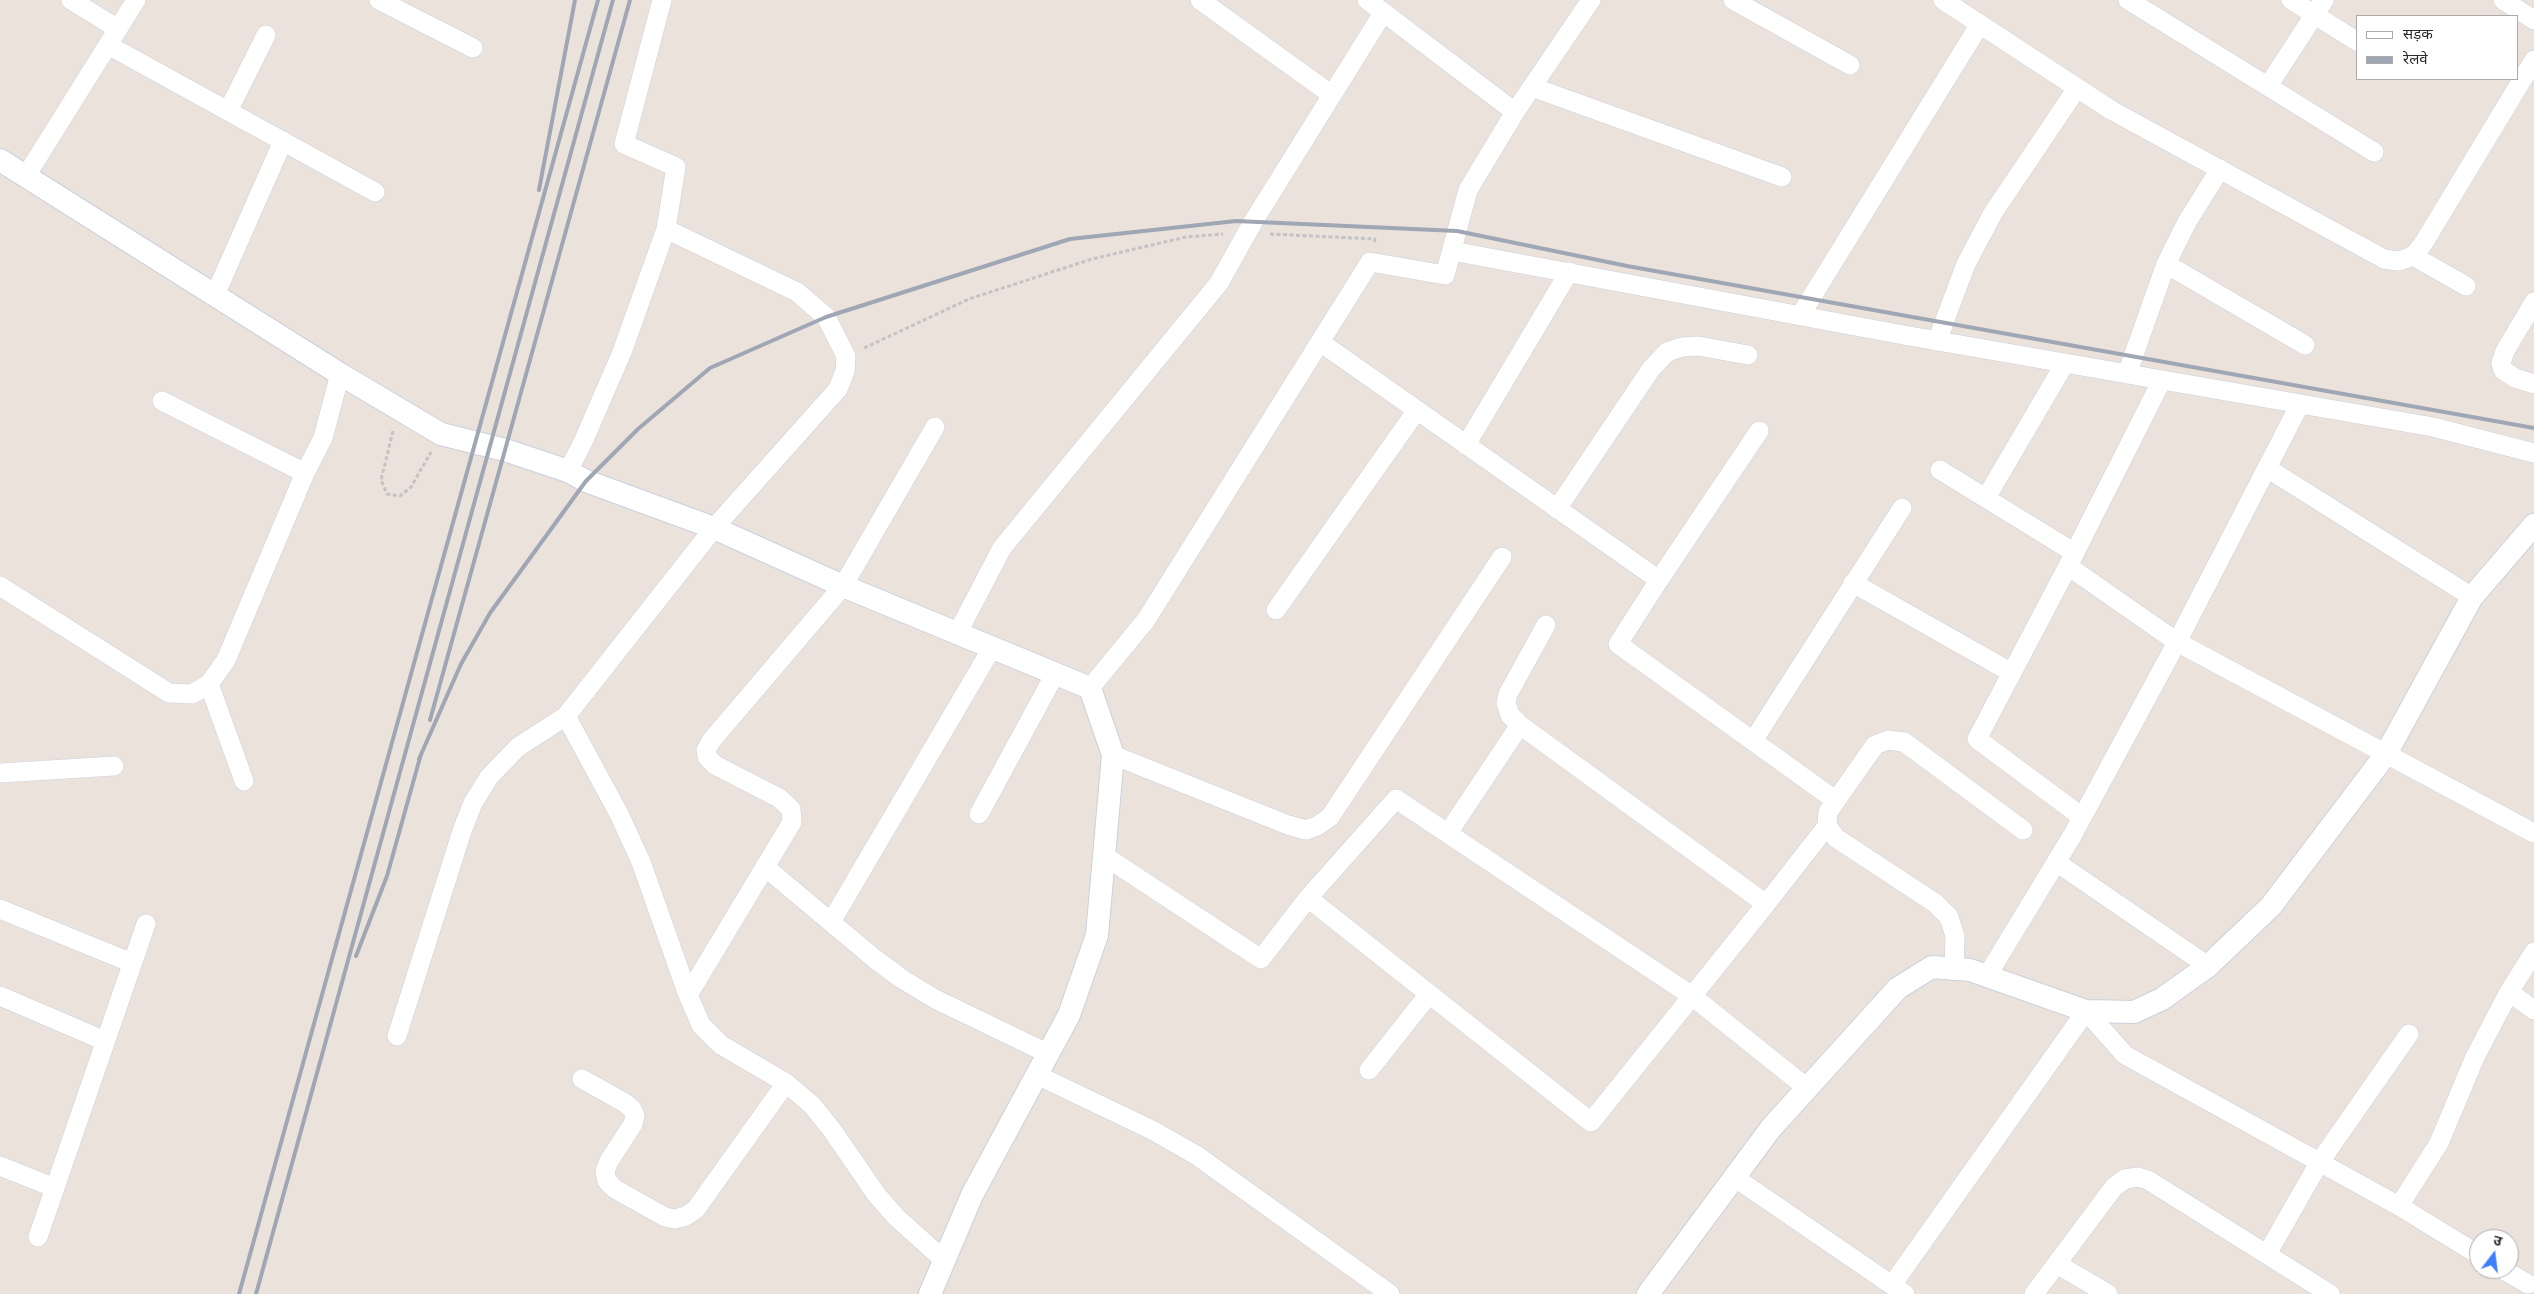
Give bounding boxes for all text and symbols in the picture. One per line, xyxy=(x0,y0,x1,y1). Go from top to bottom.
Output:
legend xyxy=(2356,15,2519,80)
text: सड़क xyxy=(2403,25,2433,42)
text: रेलवे xyxy=(2403,50,2428,67)
north arrow xyxy=(2469,1229,2519,1279)
text: उ xyxy=(2492,1232,2504,1249)

